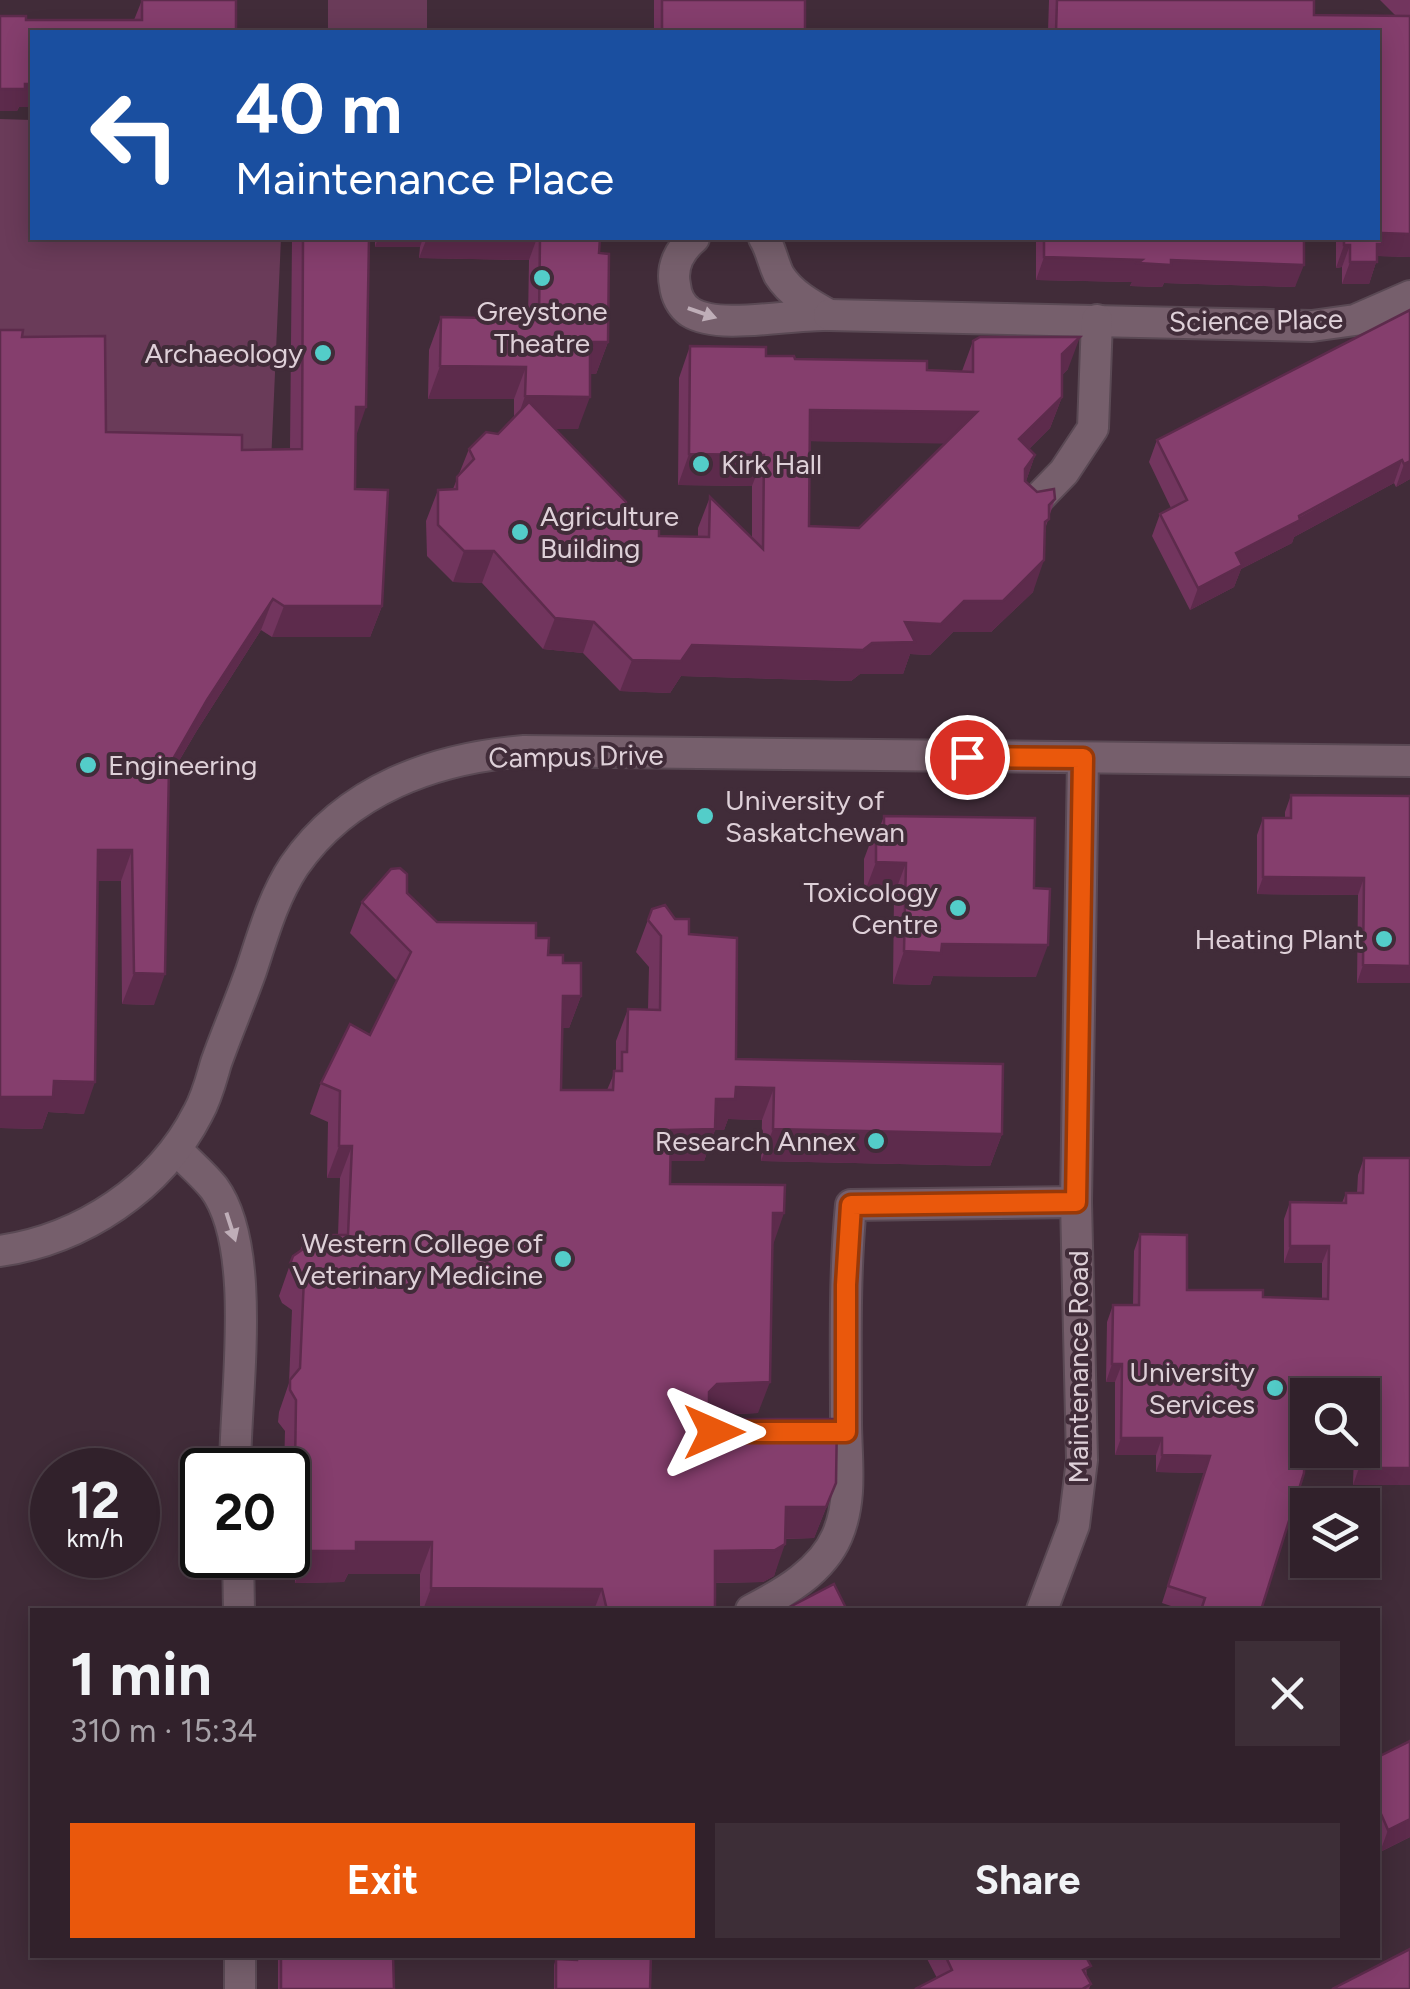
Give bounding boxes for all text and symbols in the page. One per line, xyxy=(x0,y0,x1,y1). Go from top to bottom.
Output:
text: 40 m xyxy=(235,66,402,151)
icon: left xyxy=(70,70,200,200)
text: Maintenance Place xyxy=(235,151,614,205)
marker: Greystone Theatre xyxy=(531,267,553,289)
place label: Greystone Theatre xyxy=(476,294,608,360)
street label: Science Place xyxy=(1169,301,1343,339)
one-way arrow xyxy=(687,306,717,321)
place label: Archaeology xyxy=(144,336,303,370)
marker: Archaeology xyxy=(312,342,334,364)
place label: Kirk Hall xyxy=(721,447,822,481)
marker: Kirk Hall xyxy=(690,453,712,475)
place label: Agriculture Building xyxy=(540,499,679,565)
marker: Agriculture Building xyxy=(509,521,531,543)
pin xyxy=(925,715,1010,800)
icon: arrive xyxy=(940,730,995,785)
street label: Campus Drive xyxy=(488,737,664,775)
place label: Engineering xyxy=(108,748,257,782)
marker: Engineering xyxy=(77,754,99,776)
place label: University of Saskatchewan xyxy=(725,783,905,849)
marker: University of Saskatchewan xyxy=(694,805,716,827)
place label: Toxicology Centre xyxy=(803,875,938,941)
marker: Toxicology Centre xyxy=(947,897,969,919)
place label: Heating Plant xyxy=(1194,922,1364,956)
marker: Heating Plant xyxy=(1373,928,1395,950)
place label: Research Annex xyxy=(655,1124,857,1158)
marker: Research Annex xyxy=(865,1130,887,1152)
one-way arrow xyxy=(224,1213,239,1243)
place label: Western College of Veterinary Medicine xyxy=(292,1226,544,1292)
marker: Western College of Veterinary Medicine xyxy=(552,1248,574,1270)
street label: Maintenance Road xyxy=(1061,1250,1095,1484)
place label: University Services xyxy=(1129,1355,1255,1421)
marker: University Services xyxy=(1264,1377,1286,1399)
map controls xyxy=(1290,1378,1380,1578)
button: search xyxy=(1290,1378,1380,1468)
position arrow xyxy=(662,1380,766,1484)
speed limit sign: 20 xyxy=(180,1448,310,1578)
text: 12 xyxy=(70,1470,120,1531)
button: layers xyxy=(1290,1488,1380,1578)
text: km/h xyxy=(66,1523,124,1553)
text: 1 min xyxy=(70,1638,212,1710)
button: close xyxy=(1235,1641,1340,1746)
text: 310 m · 15:34 xyxy=(70,1712,257,1750)
button: Exit xyxy=(70,1823,695,1938)
button: Share xyxy=(715,1823,1340,1938)

